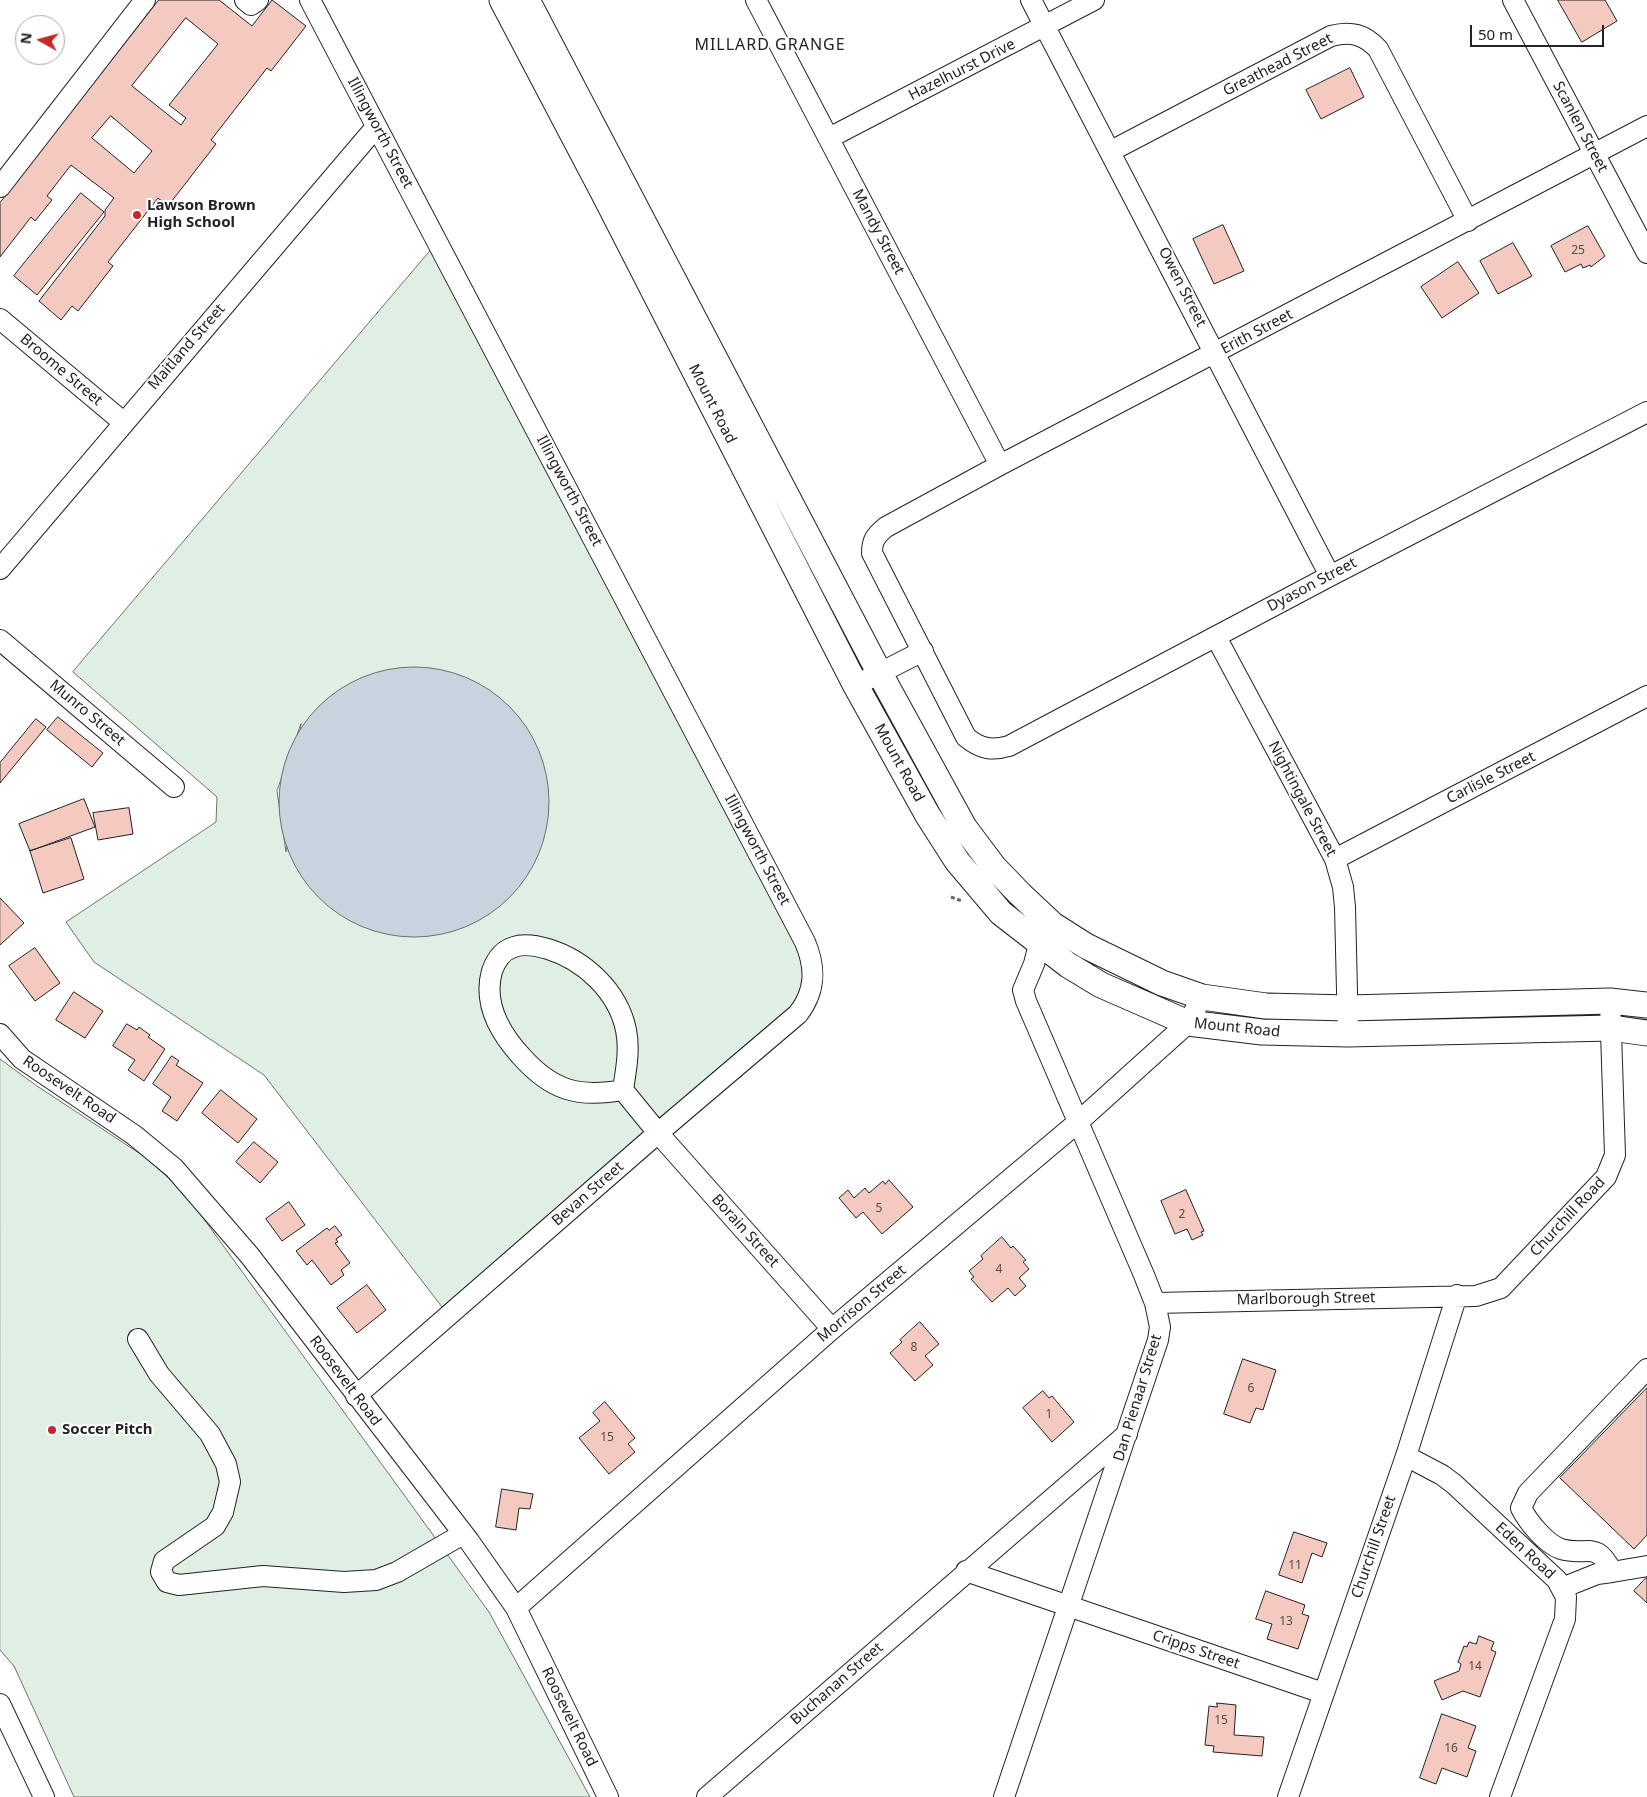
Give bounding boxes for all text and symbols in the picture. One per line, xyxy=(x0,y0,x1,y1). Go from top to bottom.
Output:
north arrow xyxy=(15,15,65,65)
scale bar xyxy=(1472,15,1606,47)
text: 50 m xyxy=(1478,24,1513,44)
street label: Greathead Street xyxy=(1220,30,1336,100)
text: N xyxy=(15,31,36,45)
district label: MILLARD GRANGE xyxy=(693,35,847,55)
street label: Hazelhurst Drive xyxy=(906,35,1018,105)
street label: Illingworth Street xyxy=(343,75,417,191)
street label: Scanlen Street xyxy=(1548,78,1612,176)
street label: Mandy Street xyxy=(848,186,908,278)
place label: Lawson Brown High School xyxy=(147,197,256,232)
marker: Lawson Brown High School xyxy=(131,209,143,221)
street label: Owen Street xyxy=(1154,244,1210,330)
house number: 25 xyxy=(1571,244,1585,258)
street label: Maitland Street xyxy=(145,300,229,394)
street label: Erith Street xyxy=(1218,306,1296,358)
street label: Broome Street xyxy=(16,330,106,410)
street label: Mount Road xyxy=(684,361,740,447)
street label: Illingworth Street xyxy=(532,433,606,549)
street label: Dyason Street xyxy=(1264,554,1360,616)
street label: Munro Street xyxy=(46,676,128,750)
street label: Mount Road xyxy=(870,721,928,805)
street label: Nightingale Street xyxy=(1264,738,1340,860)
street label: Carlisle Street xyxy=(1444,748,1538,808)
street label: Illingworth Street xyxy=(720,792,794,908)
street label: Mount Road xyxy=(1193,1015,1281,1041)
street label: Roosevelt Road xyxy=(19,1052,119,1128)
street label: Bevan Street xyxy=(549,1158,627,1230)
street label: Churchill Road xyxy=(1527,1174,1609,1260)
street label: Borain Street xyxy=(708,1191,782,1271)
house number: 5 xyxy=(876,1202,882,1216)
house number: 2 xyxy=(1179,1208,1185,1222)
street label: Morrison Street xyxy=(814,1262,910,1346)
house number: 4 xyxy=(996,1263,1002,1277)
street label: Marlborough Street xyxy=(1236,1289,1376,1309)
street label: Roosevelt Road xyxy=(305,1332,385,1430)
street label: Dan Pienaar Street xyxy=(1110,1332,1166,1464)
house number: 8 xyxy=(911,1341,917,1355)
house number: 6 xyxy=(1248,1382,1254,1396)
house number: 1 xyxy=(1046,1408,1052,1422)
place label: Soccer Pitch xyxy=(62,1421,152,1439)
marker: Soccer Pitch xyxy=(46,1424,58,1436)
house number: 15 xyxy=(600,1431,614,1445)
street label: Churchill Street xyxy=(1348,1493,1400,1601)
street label: Eden Road xyxy=(1491,1519,1559,1583)
house number: 11 xyxy=(1288,1559,1302,1573)
house number: 13 xyxy=(1279,1615,1293,1629)
street label: Cripps Street xyxy=(1150,1627,1242,1673)
street label: Buchanan Street xyxy=(787,1639,887,1729)
house number: 14 xyxy=(1468,1660,1482,1674)
street label: Roosevelt Road xyxy=(537,1664,601,1770)
house number: 15 xyxy=(1214,1714,1228,1728)
house number: 16 xyxy=(1444,1742,1458,1756)

